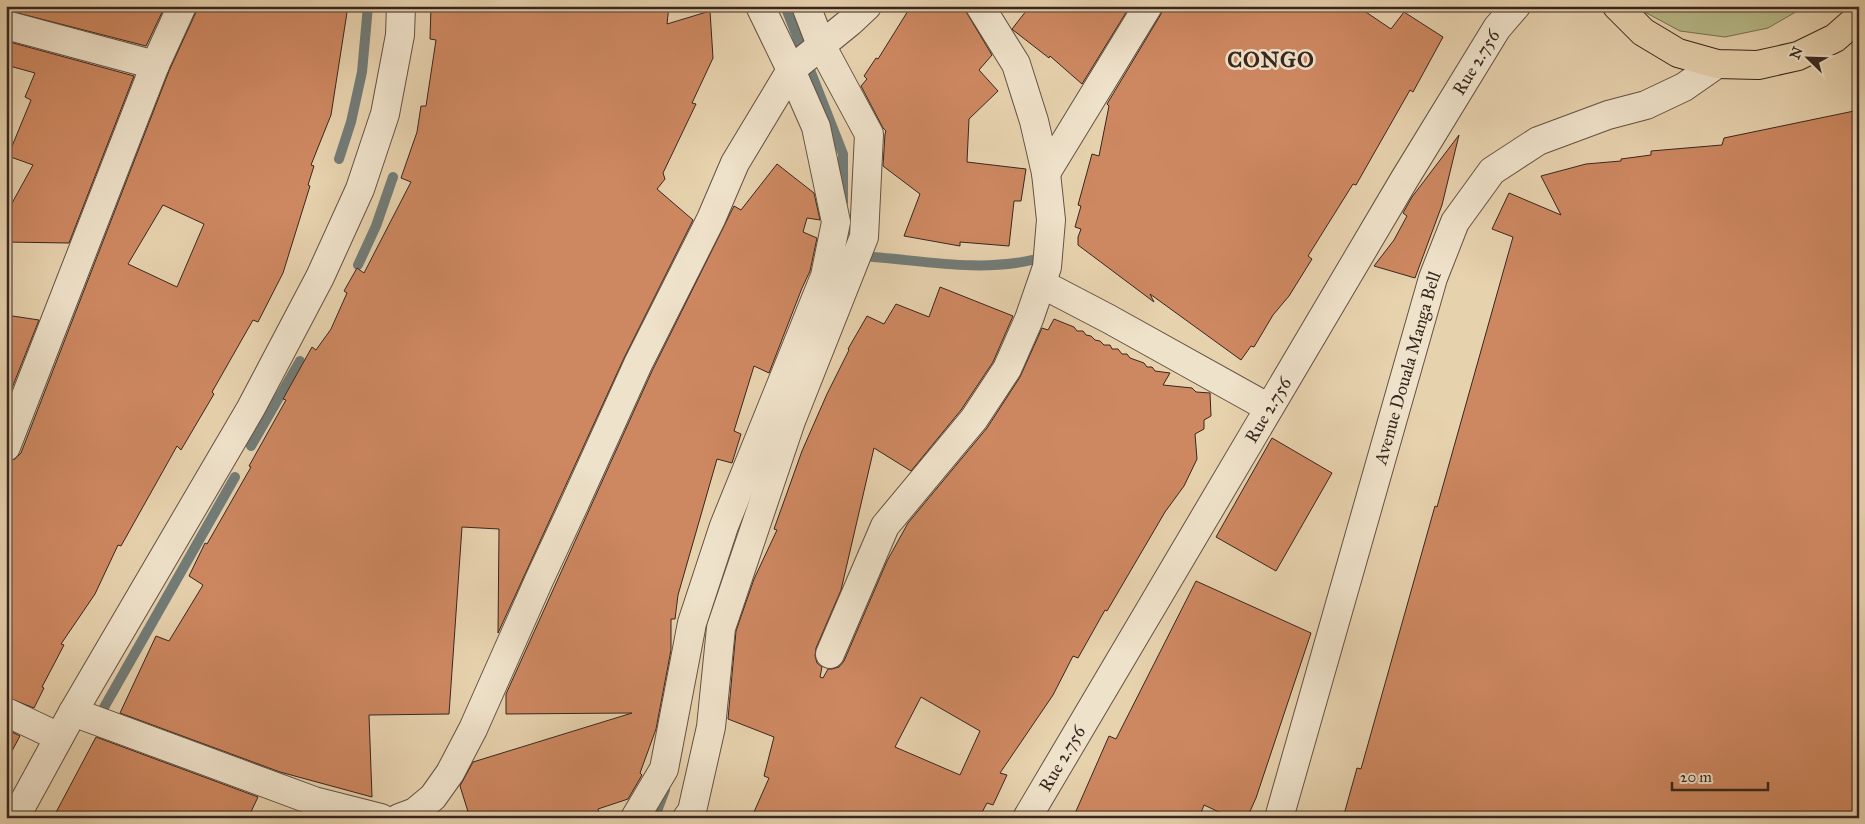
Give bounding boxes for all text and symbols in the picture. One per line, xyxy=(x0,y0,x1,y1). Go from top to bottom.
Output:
street label: Rue 2.756 xyxy=(1448,25,1505,99)
north arrow xyxy=(1782,32,1832,82)
text: N xyxy=(1786,44,1807,62)
district label: CONGO xyxy=(1227,46,1315,73)
street label: Avenue Douala Manga Bell xyxy=(1369,268,1446,468)
street label: Rue 2.756 xyxy=(1240,372,1296,447)
street label: Rue 2.756 xyxy=(1034,721,1090,795)
scale bar xyxy=(1672,759,1769,791)
text: 20 m xyxy=(1680,768,1712,786)

